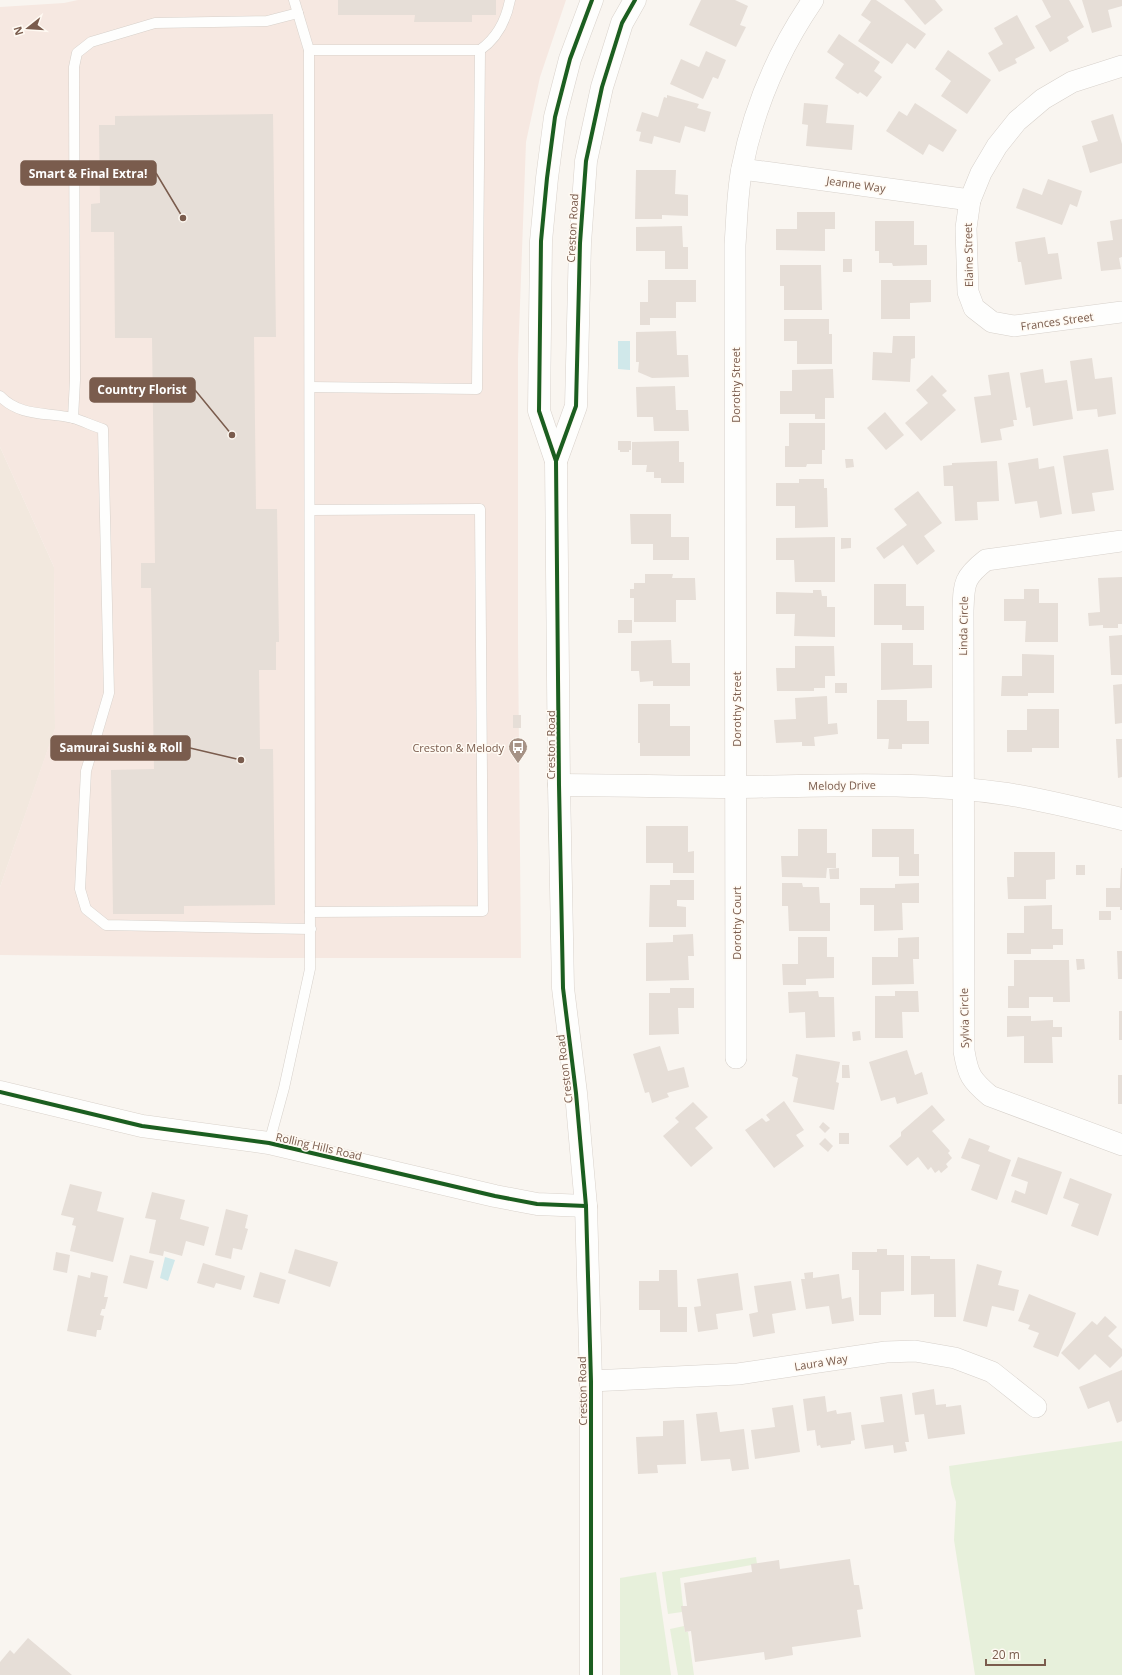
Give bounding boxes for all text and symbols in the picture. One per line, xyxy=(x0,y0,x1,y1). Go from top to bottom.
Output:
north arrow xyxy=(8,8,48,48)
text: N xyxy=(9,25,26,38)
callout: Smart & Final Extra! xyxy=(21,161,156,185)
text: Smart & Final Extra! xyxy=(29,165,147,182)
street label: Jeanne Way xyxy=(824,172,887,196)
street label: Creston Road xyxy=(563,193,581,263)
street label: Elaine Street xyxy=(960,223,976,287)
street label: Frances Street xyxy=(1020,308,1094,334)
street label: Dorothy Street xyxy=(728,347,743,423)
callout: Country Florist xyxy=(90,378,195,402)
text: Country Florist xyxy=(97,381,187,398)
street label: Linda Circle xyxy=(955,596,971,656)
street label: Dorothy Street xyxy=(729,671,744,747)
street label: Creston Road xyxy=(543,710,558,780)
callout: Samurai Sushi & Roll xyxy=(51,736,190,760)
bus stop icon: Creston & Melody xyxy=(507,736,529,764)
text: Samurai Sushi & Roll xyxy=(60,739,182,756)
place label: Creston & Melody xyxy=(412,740,504,755)
street label: Melody Drive xyxy=(808,777,876,793)
street label: Dorothy Court xyxy=(729,886,744,960)
street label: Sylvia Circle xyxy=(956,988,972,1048)
street label: Creston Road xyxy=(552,1034,576,1104)
street label: Rolling Hills Road xyxy=(274,1129,364,1163)
street label: Laura Way xyxy=(793,1350,849,1374)
street label: Creston Road xyxy=(574,1356,590,1426)
scale bar xyxy=(986,1641,1045,1667)
text: 20 m xyxy=(992,1646,1020,1663)

